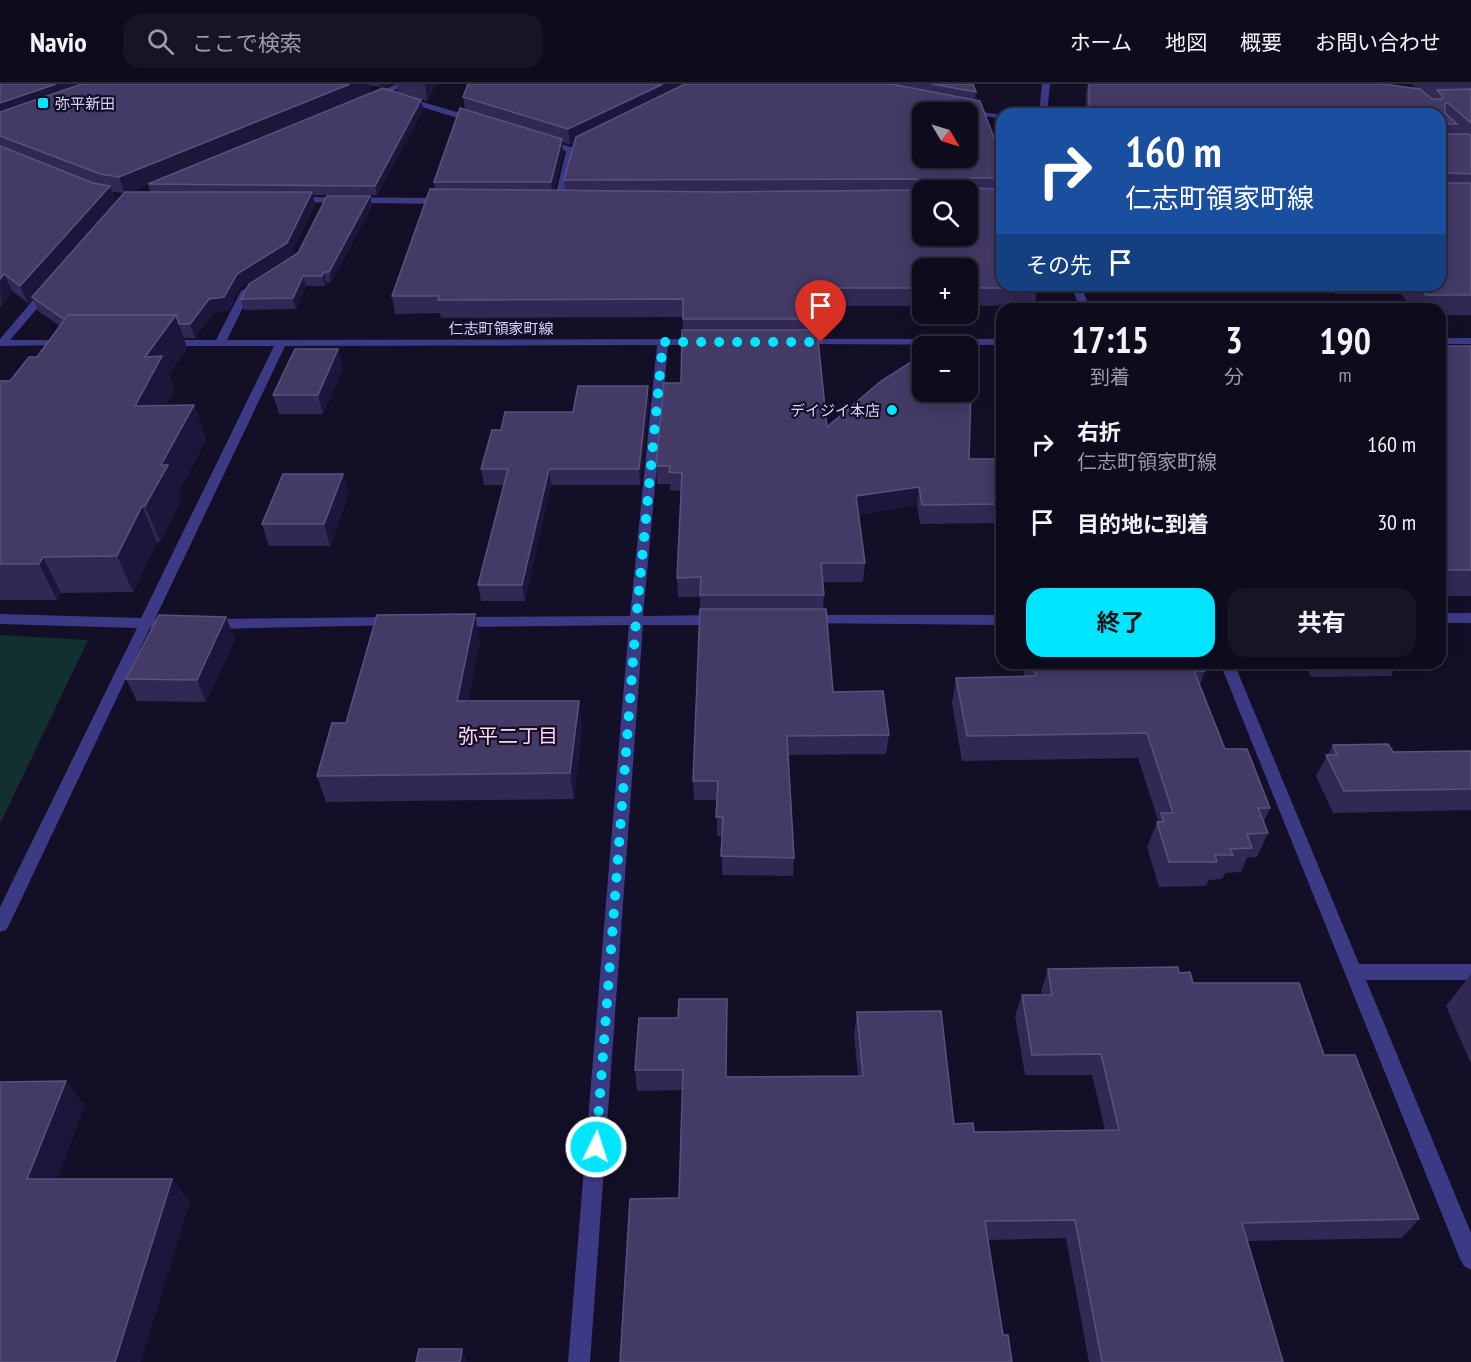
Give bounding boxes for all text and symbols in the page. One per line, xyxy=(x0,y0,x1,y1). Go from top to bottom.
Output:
search box xyxy=(123,14,543,68)
text: Navio xyxy=(30,23,87,60)
icon: search xyxy=(144,25,177,58)
text: ここで検索 xyxy=(192,29,302,57)
text: ホーム xyxy=(1070,29,1132,56)
text: 地図 xyxy=(1165,29,1207,56)
text: 概要 xyxy=(1240,29,1282,56)
text: お問い合わせ xyxy=(1315,29,1441,56)
place label: 弥平新田 xyxy=(55,94,115,113)
marker: 弥平新田 xyxy=(36,96,50,110)
north arrow xyxy=(912,102,978,168)
map controls xyxy=(912,102,978,402)
text: 160 m xyxy=(1125,124,1222,179)
icon: right xyxy=(1026,132,1104,210)
button: search xyxy=(912,180,978,246)
text: 仁志町領家町線 xyxy=(1125,181,1314,215)
icon: arrive xyxy=(1104,246,1137,279)
text: その先 xyxy=(1026,251,1092,279)
button: + xyxy=(912,258,978,324)
pin xyxy=(795,280,846,342)
icon: arrive xyxy=(804,289,837,322)
text: 17:15 xyxy=(1071,316,1149,363)
text: 3 xyxy=(1226,316,1243,363)
text: 190 xyxy=(1319,317,1371,364)
street label: 仁志町領家町線 xyxy=(448,319,554,338)
button: − xyxy=(912,336,978,402)
text: m xyxy=(1339,362,1352,388)
text: 到着 xyxy=(1090,364,1130,390)
text: 分 xyxy=(1224,364,1244,390)
place label: デイジイ本店 xyxy=(790,401,880,420)
marker: デイジイ本店 xyxy=(885,403,899,417)
text: 右折 xyxy=(1077,418,1121,446)
icon: right xyxy=(1026,428,1059,461)
text: 160 m xyxy=(1367,430,1416,458)
text: 仁志町領家町線 xyxy=(1077,449,1217,475)
icon: arrive xyxy=(1026,506,1059,539)
text: 30 m xyxy=(1377,508,1416,536)
text: 目的地に到着 xyxy=(1077,510,1209,538)
button: 終了 xyxy=(1026,588,1215,657)
button: 共有 xyxy=(1227,588,1416,657)
district label: 弥平二丁目 xyxy=(458,723,558,749)
position arrow xyxy=(564,1115,628,1179)

